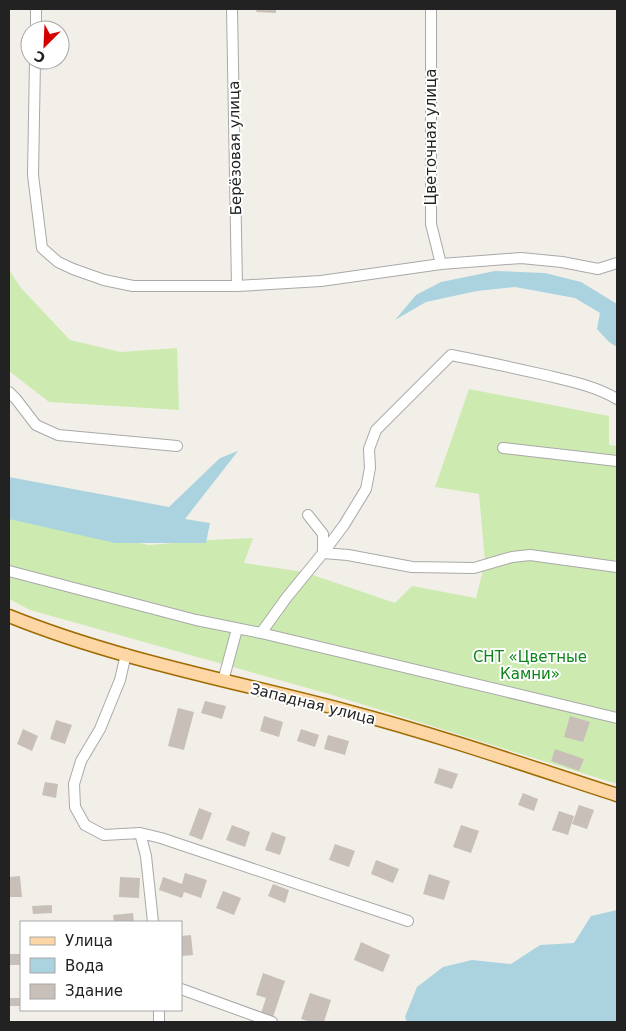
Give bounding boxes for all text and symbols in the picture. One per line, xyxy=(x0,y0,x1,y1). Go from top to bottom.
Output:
north arrow xyxy=(20,20,70,70)
text: С xyxy=(32,47,48,66)
street label: Цветочная улица xyxy=(422,69,440,205)
street label: Берёзовая улица xyxy=(225,80,245,216)
park label: СНТ «Цветные Камни» xyxy=(473,648,587,683)
street label: Западная улица xyxy=(248,680,378,728)
legend xyxy=(20,921,182,1011)
text: Улица xyxy=(65,932,113,950)
text: Вода xyxy=(65,957,104,975)
text: Здание xyxy=(65,982,123,1000)

